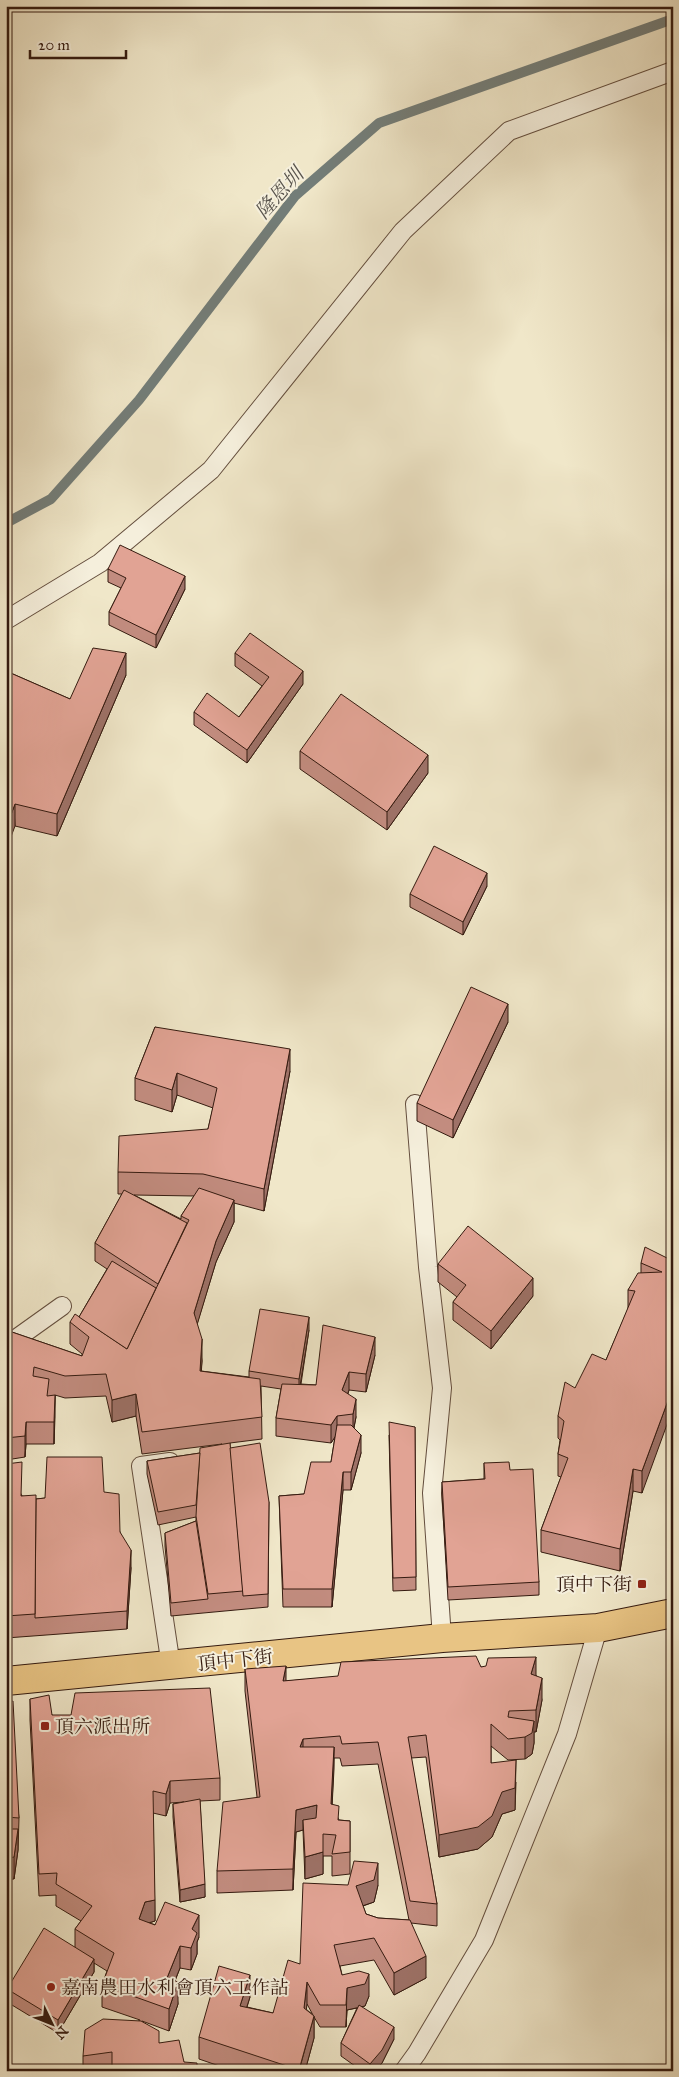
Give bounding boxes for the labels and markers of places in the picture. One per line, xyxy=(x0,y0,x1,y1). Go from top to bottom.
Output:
place label: 頂中下街 xyxy=(556,1573,632,1596)
marker: 頂中下街 xyxy=(636,1578,648,1590)
place label: 頂六派出所 xyxy=(55,1715,150,1738)
marker: 頂六派出所 xyxy=(39,1720,51,1732)
place label: 嘉南農田水利會頂六工作詀 xyxy=(61,1976,289,1999)
marker: 嘉南農田水利會頂六工作詀 xyxy=(45,1981,57,1993)

